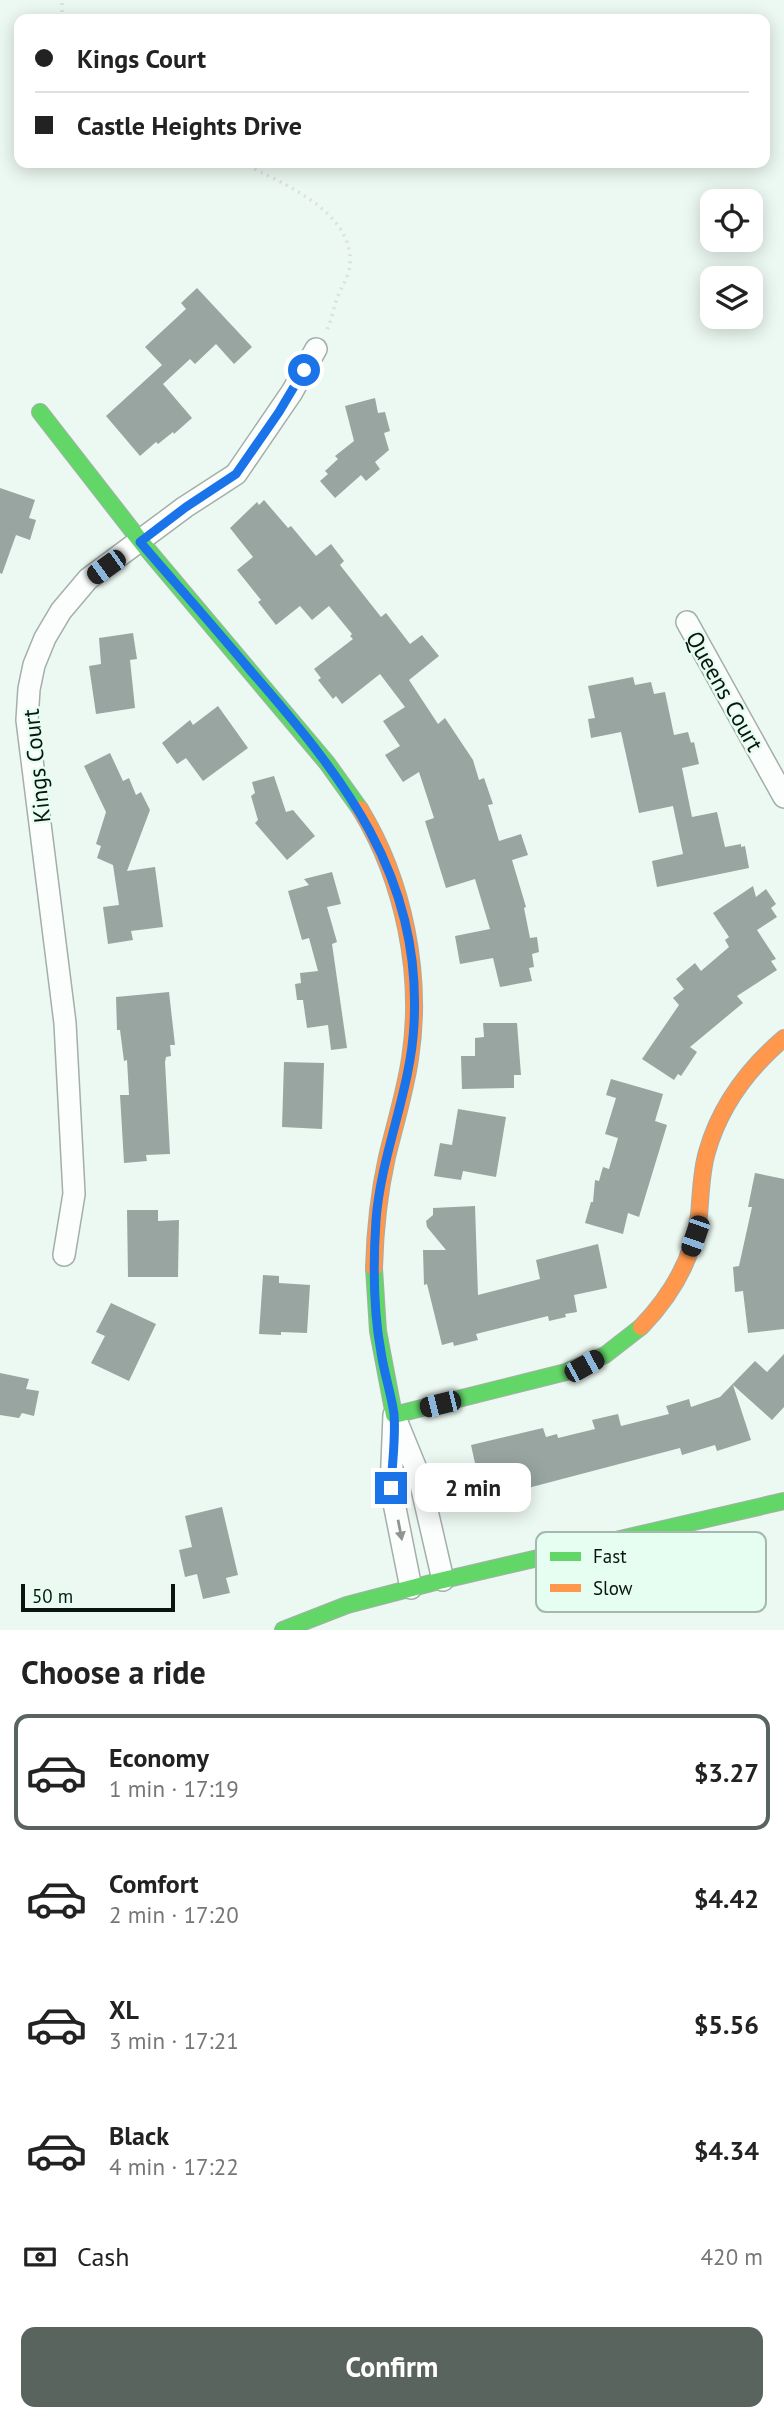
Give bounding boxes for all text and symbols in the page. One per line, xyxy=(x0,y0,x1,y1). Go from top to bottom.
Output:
text: Kings Court xyxy=(77,42,206,75)
text: Castle Heights Drive xyxy=(77,109,302,142)
map controls xyxy=(700,189,763,329)
button: locate xyxy=(700,189,763,252)
button: layers xyxy=(700,266,763,329)
route start xyxy=(288,354,320,386)
car xyxy=(83,546,130,588)
street label: Queens Court xyxy=(680,626,770,756)
street label: Kings Court xyxy=(16,707,56,824)
car xyxy=(679,1213,712,1259)
car xyxy=(561,1347,608,1385)
car xyxy=(418,1389,463,1419)
callout: 2 min xyxy=(416,1464,531,1512)
route end xyxy=(375,1472,407,1504)
text: 2 min xyxy=(445,1473,501,1502)
one-way arrow xyxy=(394,1519,405,1541)
legend xyxy=(536,1532,766,1612)
text: Fast xyxy=(593,1544,627,1568)
text: Slow xyxy=(593,1576,633,1600)
scale bar xyxy=(21,1581,175,1613)
text: 50 m xyxy=(32,1584,73,1608)
text: Choose a ride xyxy=(21,1651,206,1693)
icon: car xyxy=(25,1741,88,1804)
text: Economy xyxy=(109,1741,209,1774)
text: $3.27 xyxy=(694,1756,759,1789)
text: 1 min · 17:19 xyxy=(109,1774,239,1803)
icon: car xyxy=(25,1867,88,1930)
text: Comfort xyxy=(109,1867,199,1900)
text: $4.42 xyxy=(694,1882,759,1915)
text: 2 min · 17:20 xyxy=(109,1900,239,1929)
icon: car xyxy=(25,1993,88,2056)
text: XL xyxy=(109,1993,139,2026)
text: $5.56 xyxy=(694,2008,759,2041)
text: 3 min · 17:21 xyxy=(109,2026,239,2055)
icon: car xyxy=(25,2119,88,2182)
text: Black xyxy=(109,2119,169,2152)
text: $4.34 xyxy=(694,2134,759,2167)
text: 4 min · 17:22 xyxy=(109,2152,239,2181)
icon: cash xyxy=(21,2238,59,2276)
text: Cash xyxy=(77,2240,129,2273)
text: 420 m xyxy=(701,2242,763,2271)
button: Confirm xyxy=(21,2327,763,2407)

